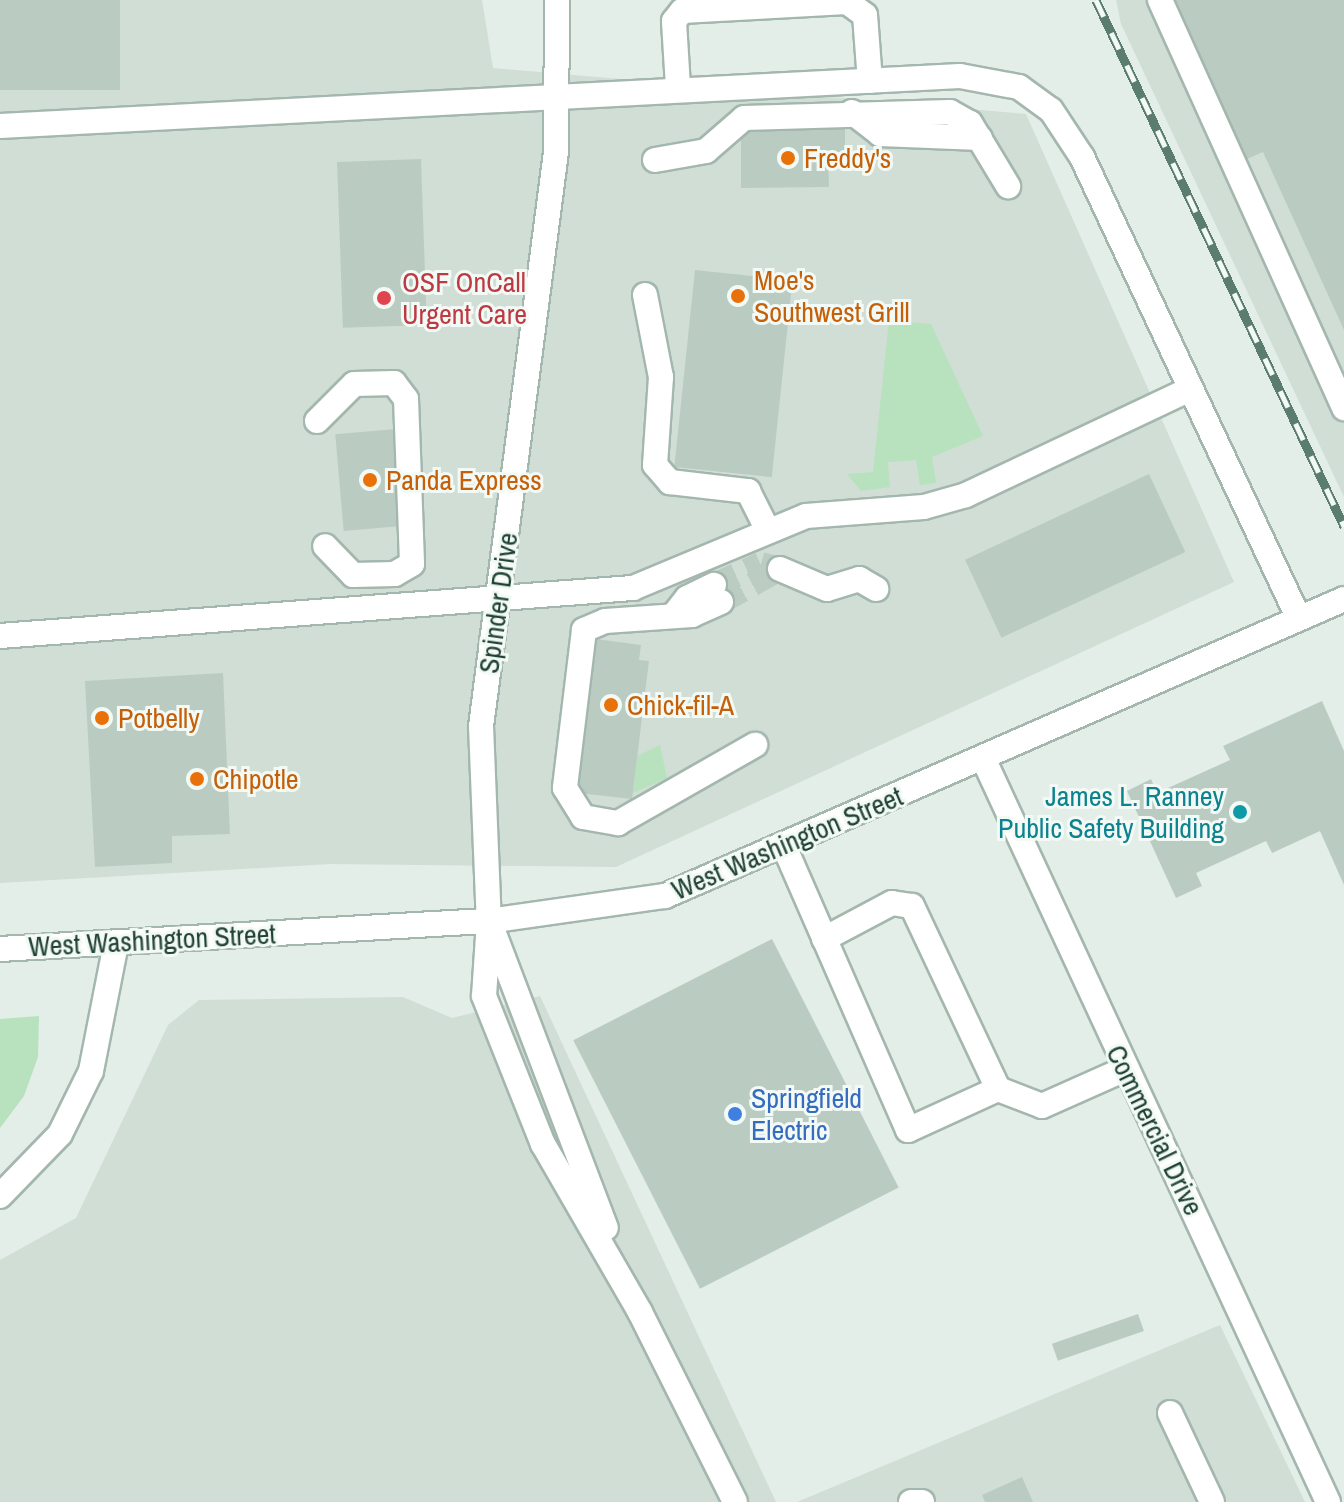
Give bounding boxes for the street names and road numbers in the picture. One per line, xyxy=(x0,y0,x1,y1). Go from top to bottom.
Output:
street label: Spinder Drive xyxy=(472,531,524,675)
street label: West Washington Street xyxy=(666,779,908,907)
street label: West Washington Street xyxy=(27,917,277,963)
street label: Commercial Drive xyxy=(1099,1040,1211,1220)

